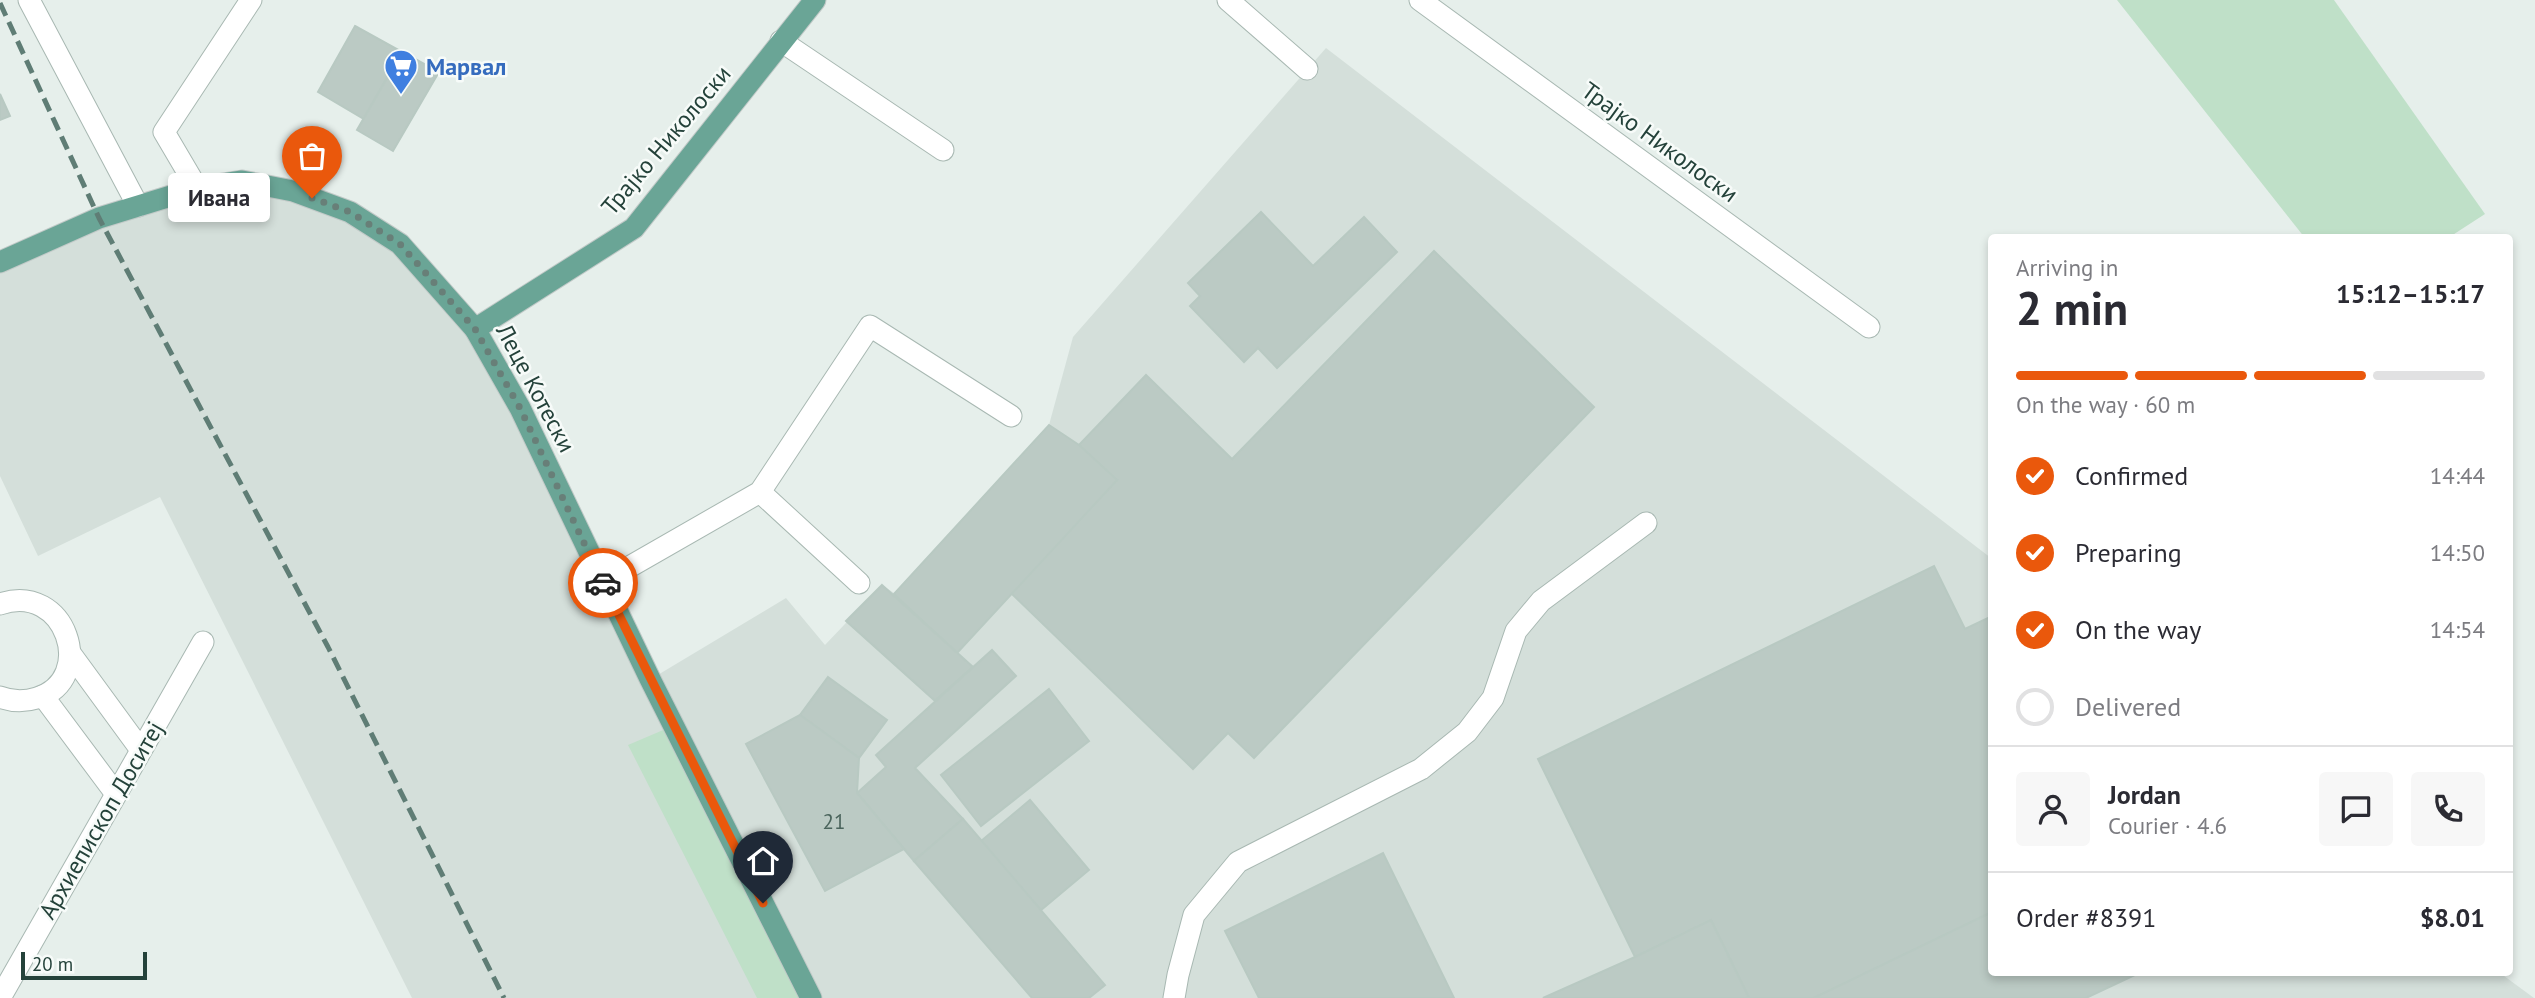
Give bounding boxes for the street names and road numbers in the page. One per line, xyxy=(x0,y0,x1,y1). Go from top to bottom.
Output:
street label: Трајко Николоски xyxy=(594,59,738,221)
street label: Трајко Николоски xyxy=(1576,75,1744,209)
street label: Леце Котески xyxy=(489,318,583,458)
street label: Архиепископ Доситеј xyxy=(32,715,170,925)

